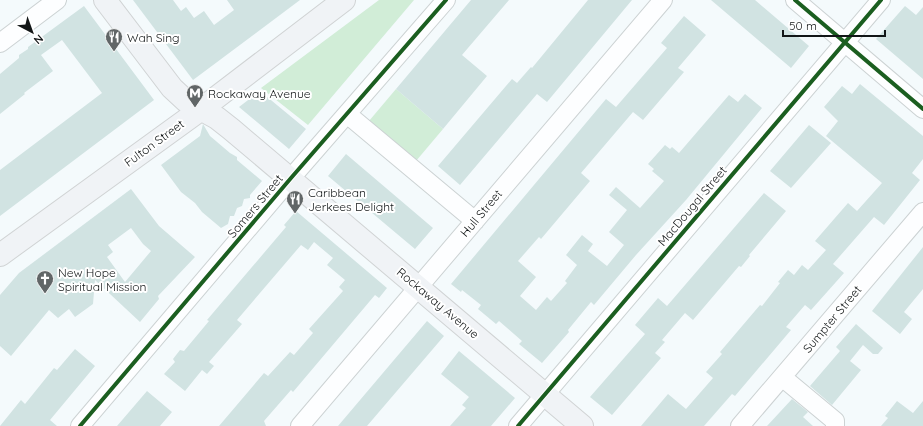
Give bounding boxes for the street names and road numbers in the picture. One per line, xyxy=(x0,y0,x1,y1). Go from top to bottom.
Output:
street label: Fulton Street xyxy=(121,116,187,170)
street label: MacDougal Street xyxy=(654,163,730,249)
street label: Somers Street xyxy=(224,171,286,241)
street label: Hull Street xyxy=(457,186,505,240)
street label: Rockaway Avenue xyxy=(394,264,482,342)
street label: Sumpter Street xyxy=(799,282,865,356)

